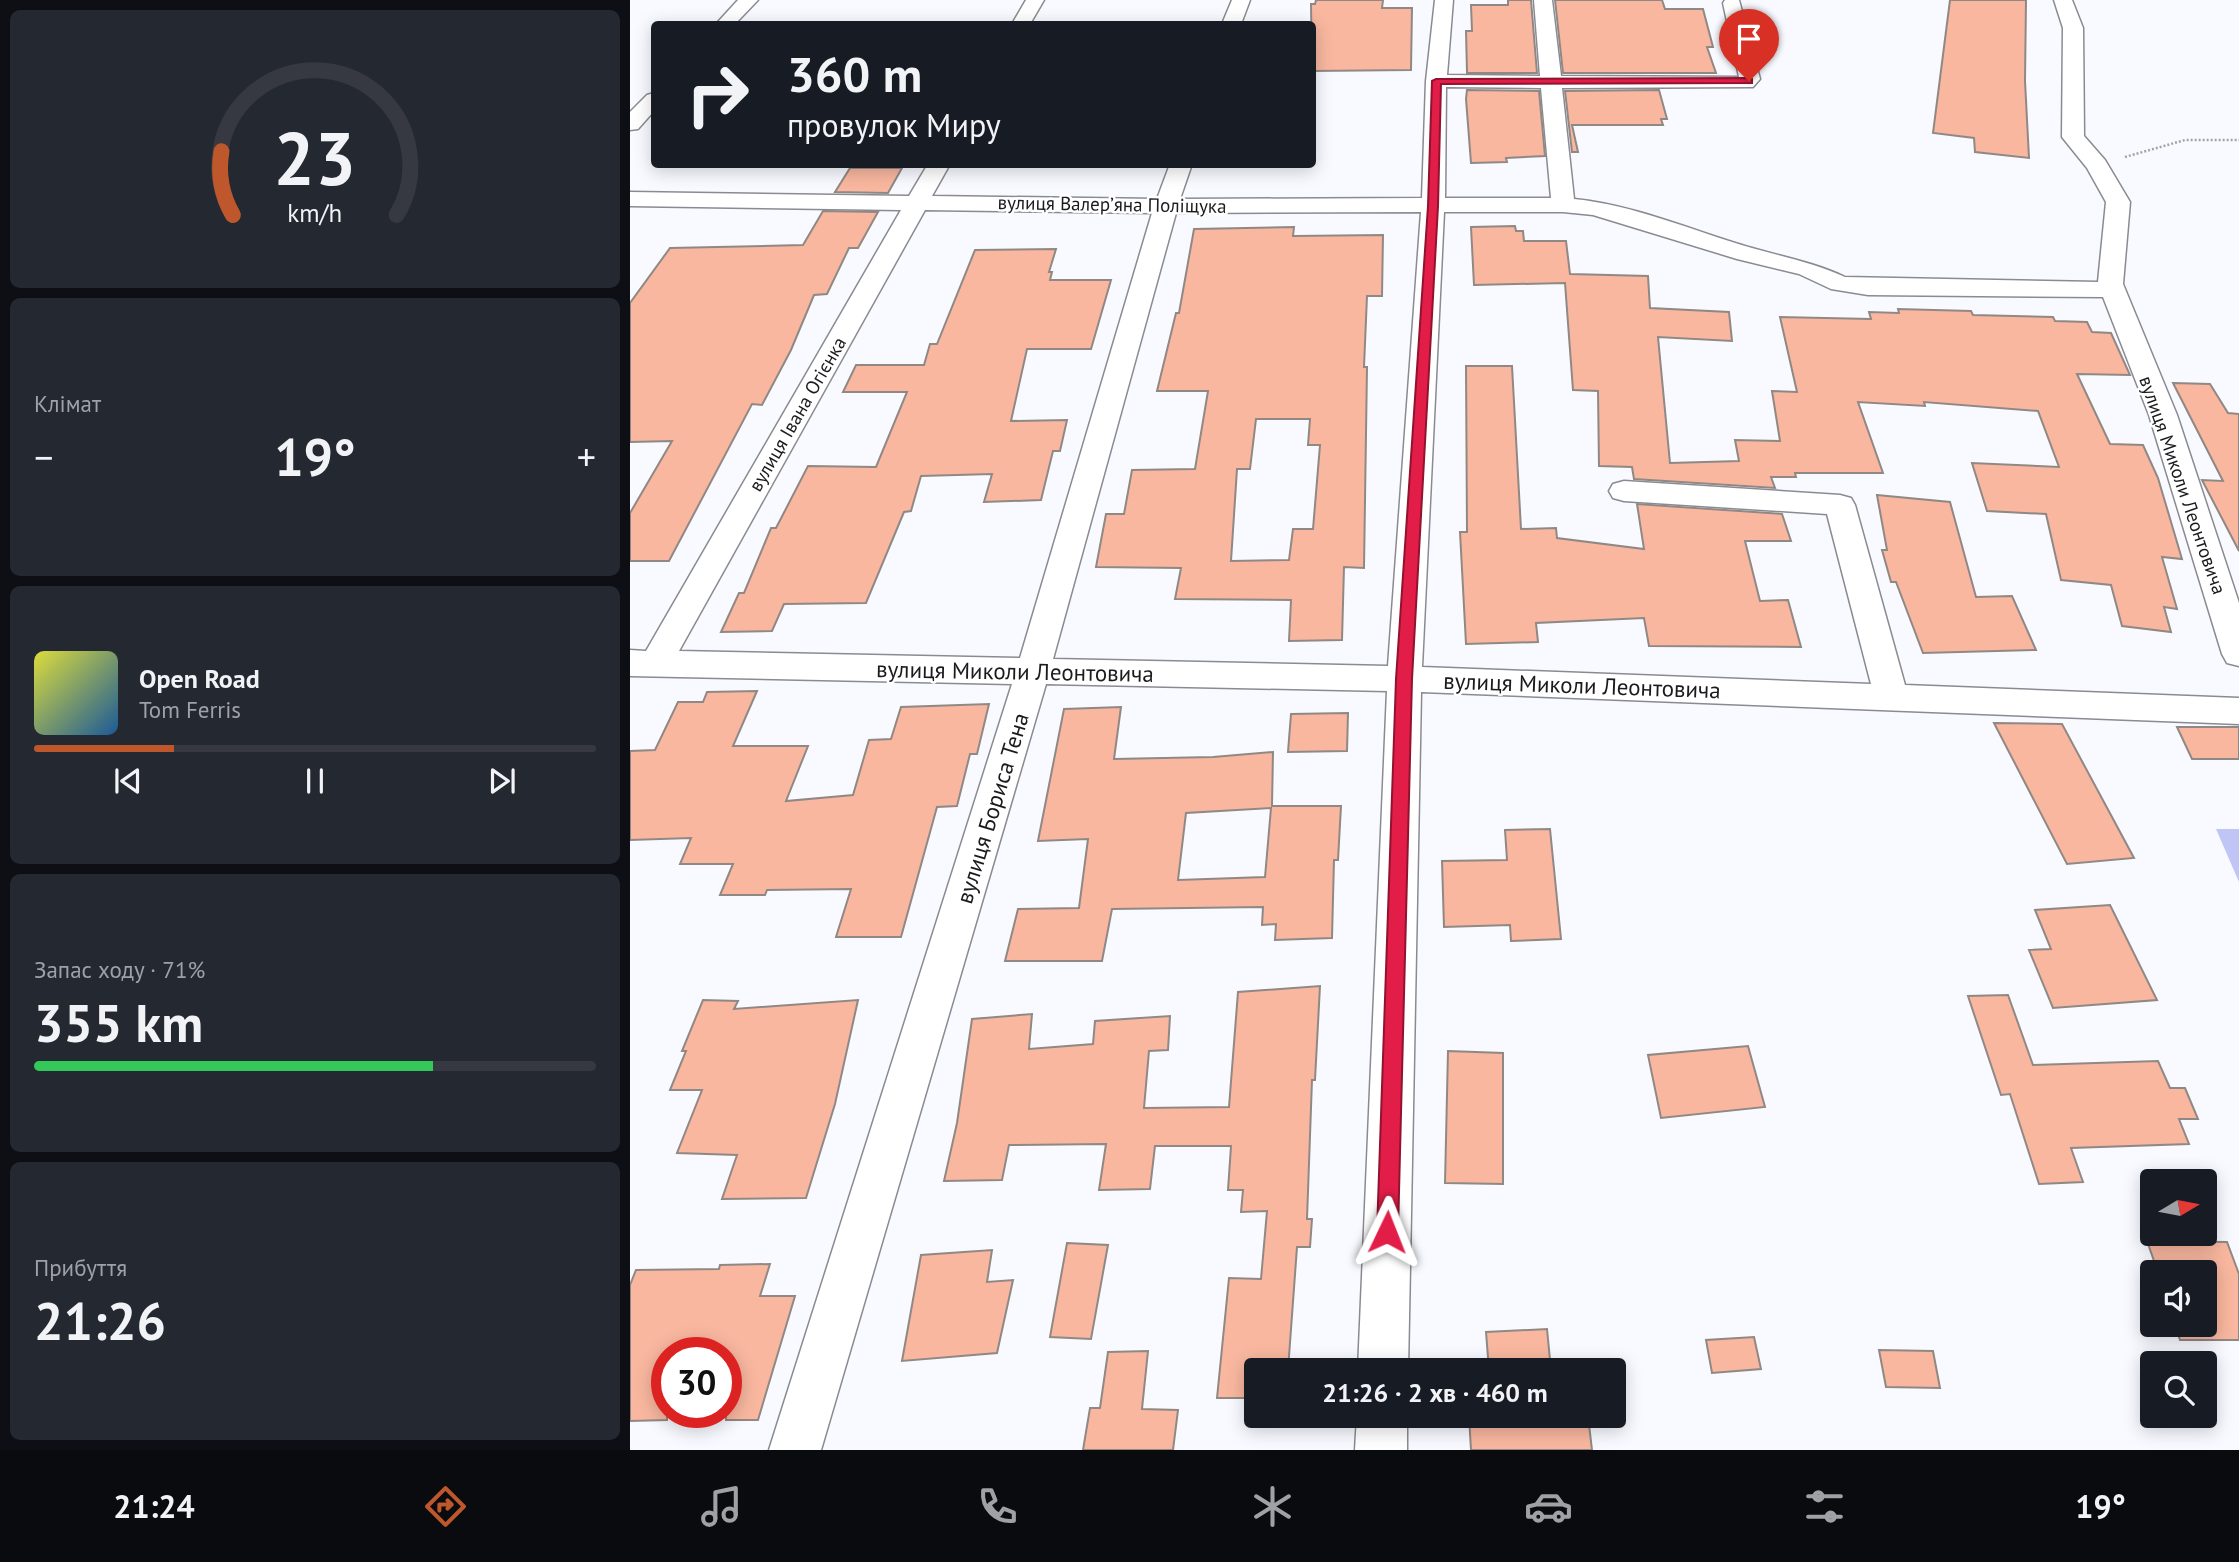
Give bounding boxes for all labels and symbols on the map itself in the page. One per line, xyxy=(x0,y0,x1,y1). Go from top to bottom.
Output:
pin xyxy=(1719,9,1779,81)
street label: вулиця Валерʼяна Поліщука xyxy=(997,190,1227,218)
street label: вулиця Івана Огієнка xyxy=(743,332,851,496)
street label: вулиця Миколи Леонтовича xyxy=(2134,373,2232,597)
street label: вулиця Миколи Леонтовича xyxy=(876,654,1154,688)
street label: вулиця Миколи Леонтовича xyxy=(1443,666,1721,704)
street label: вулиця Бориса Тена xyxy=(949,709,1035,907)
north arrow xyxy=(2140,1169,2217,1246)
position arrow xyxy=(1350,1195,1424,1269)
speed limit sign: 30 xyxy=(651,1337,742,1428)

